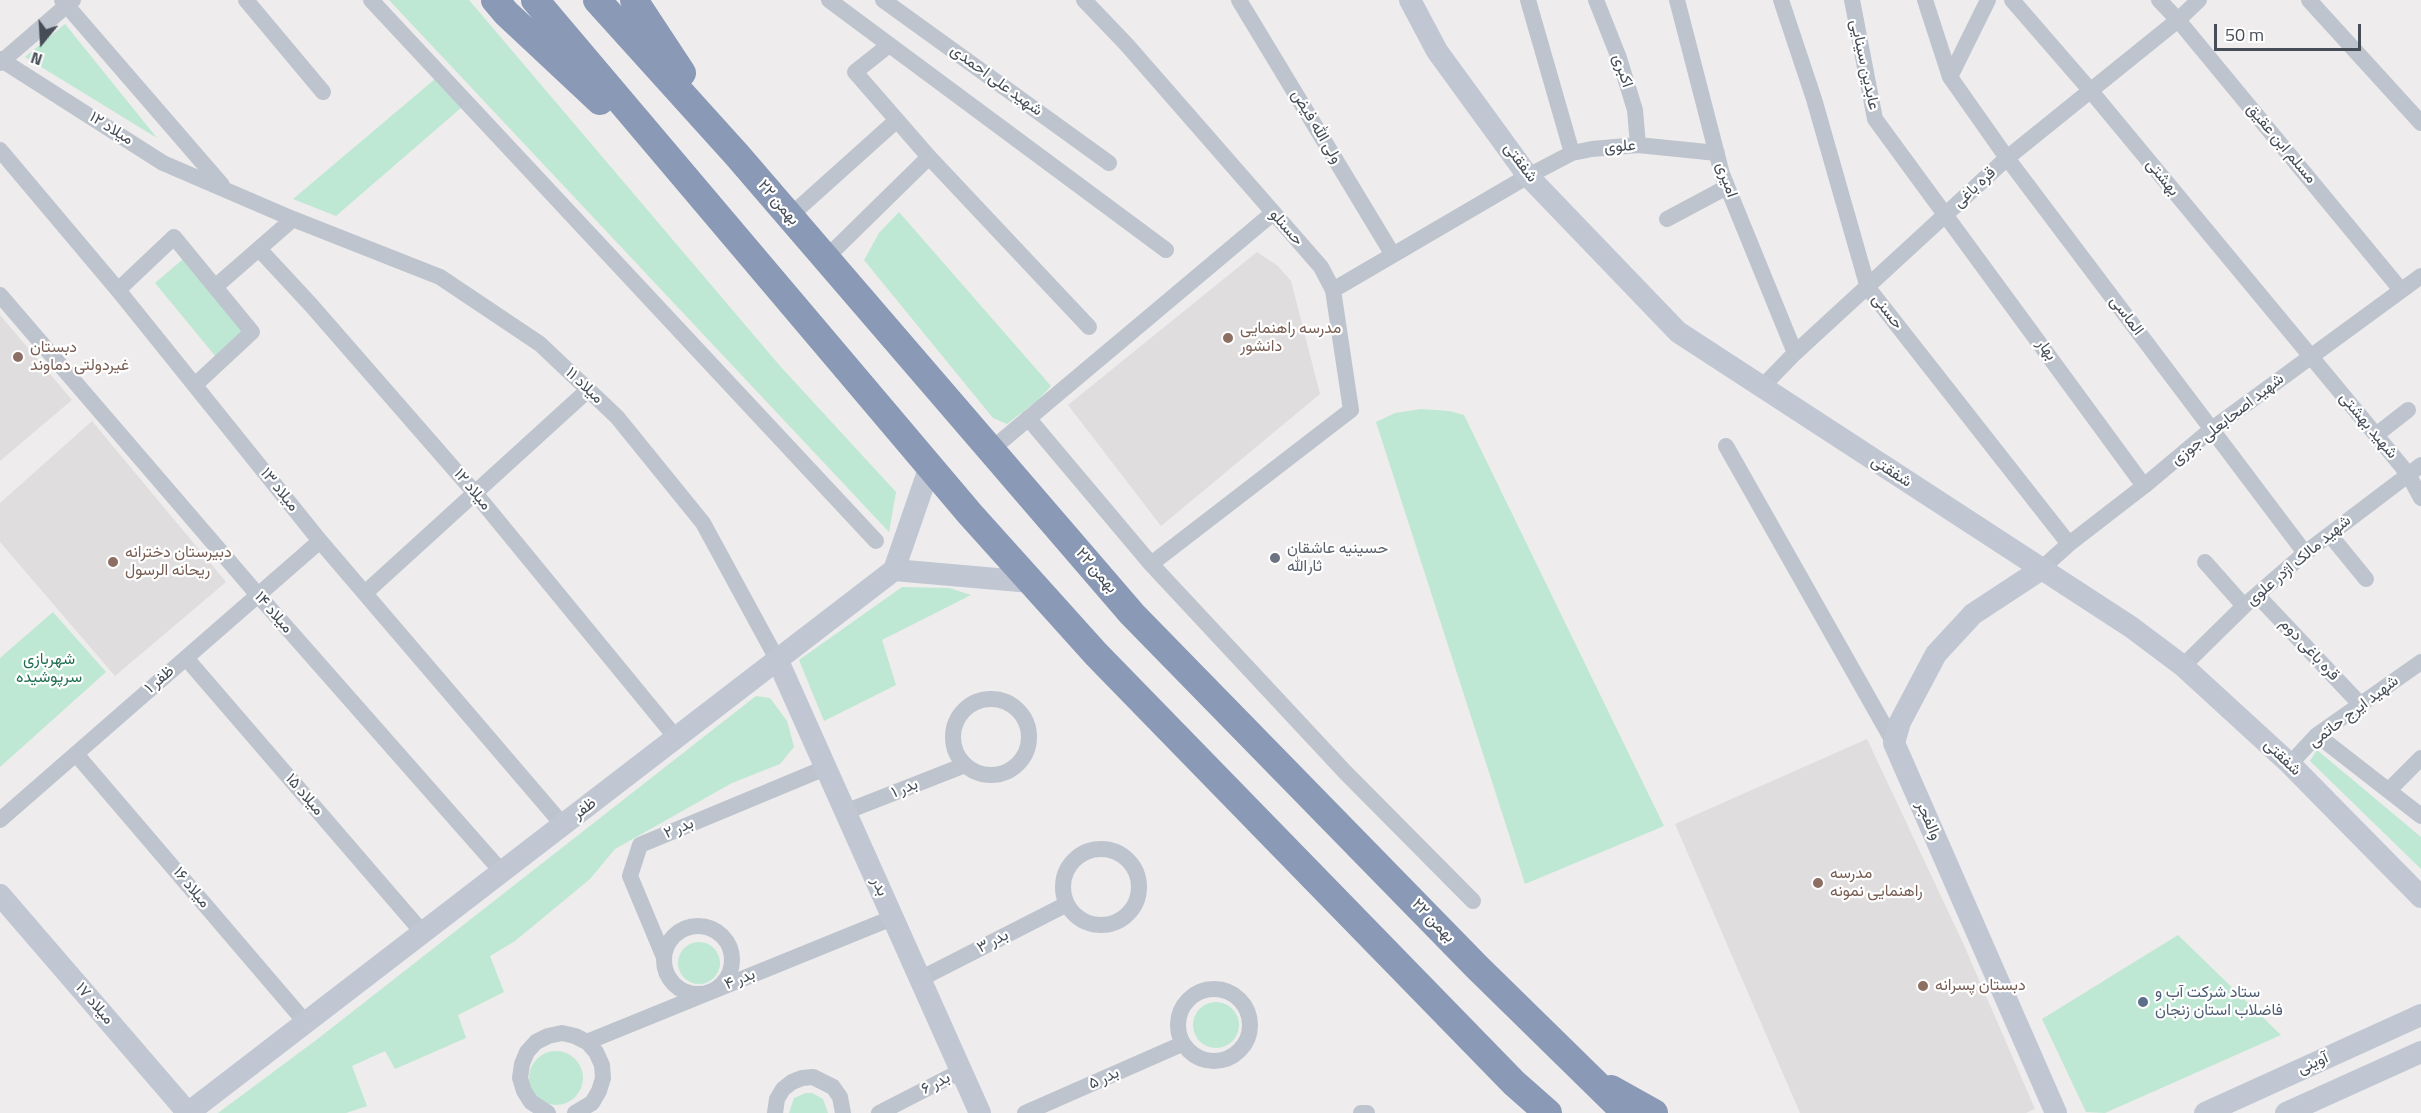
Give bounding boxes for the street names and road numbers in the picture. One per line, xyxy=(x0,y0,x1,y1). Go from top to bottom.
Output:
street label: عابدین سینایی xyxy=(1845,18,1883,112)
street label: شهید علی احمدی xyxy=(946,41,1046,121)
street label: اکبری xyxy=(1608,52,1636,90)
street label: ولی الله فیض xyxy=(1286,87,1346,167)
street label: مسلم ابن عقیق xyxy=(2242,100,2320,188)
street label: میلاد ۱۲ xyxy=(85,108,137,150)
street label: علوی xyxy=(1603,136,1637,158)
street label: شفقتی xyxy=(1499,139,1541,187)
street label: بهشتی xyxy=(2141,156,2183,200)
street label: امیری xyxy=(1711,160,1741,200)
street label: قره باغی xyxy=(1950,164,2000,212)
street label: ۲۲ بهمن xyxy=(753,176,803,230)
street label: حسنلو xyxy=(1265,206,1307,250)
street label: حسنی xyxy=(1867,290,1907,334)
street label: الماسی xyxy=(2105,292,2147,340)
street label: بهار xyxy=(2032,335,2060,365)
street label: میلاد ۱۱ xyxy=(561,364,607,408)
street label: شهید اصحابعلی جوزی xyxy=(2168,370,2288,470)
street label: شهید بهشتی xyxy=(2335,389,2401,463)
street label: شفقتی xyxy=(1867,452,1915,492)
street label: میلاد ۱۳ xyxy=(256,464,302,516)
street label: میلاد ۱۲ xyxy=(449,465,495,515)
street label: شهید مالک اژدر علوی xyxy=(2243,512,2355,610)
street label: ۲۲ بهمن xyxy=(1071,544,1121,598)
street label: میلاد ۱۴ xyxy=(250,588,296,638)
street label: قره باغی دوم xyxy=(2275,615,2343,685)
street label: ظفر ۱ xyxy=(141,662,179,698)
street label: شهید ایرج حاتمی xyxy=(2305,672,2403,752)
street label: شفقتی xyxy=(2259,736,2305,780)
street label: میلاد ۱۵ xyxy=(281,770,327,820)
street label: بدر ۱ xyxy=(889,775,921,803)
street label: ظفر xyxy=(569,794,601,824)
street label: والفجر xyxy=(1911,799,1945,843)
street label: بدر ۲ xyxy=(661,814,697,844)
street label: میلاد ۱۶ xyxy=(168,864,214,912)
street label: بدر xyxy=(866,875,892,899)
street label: ۲۲ بهمن xyxy=(1407,895,1459,947)
street label: بدر ۳ xyxy=(974,926,1012,958)
street label: بدر ۴ xyxy=(722,965,758,995)
street label: میلاد ۱۷ xyxy=(71,979,117,1029)
street label: آوینی xyxy=(2295,1049,2331,1079)
street label: بدر ۵ xyxy=(1086,1064,1122,1094)
street label: بدر ۶ xyxy=(918,1069,954,1099)

